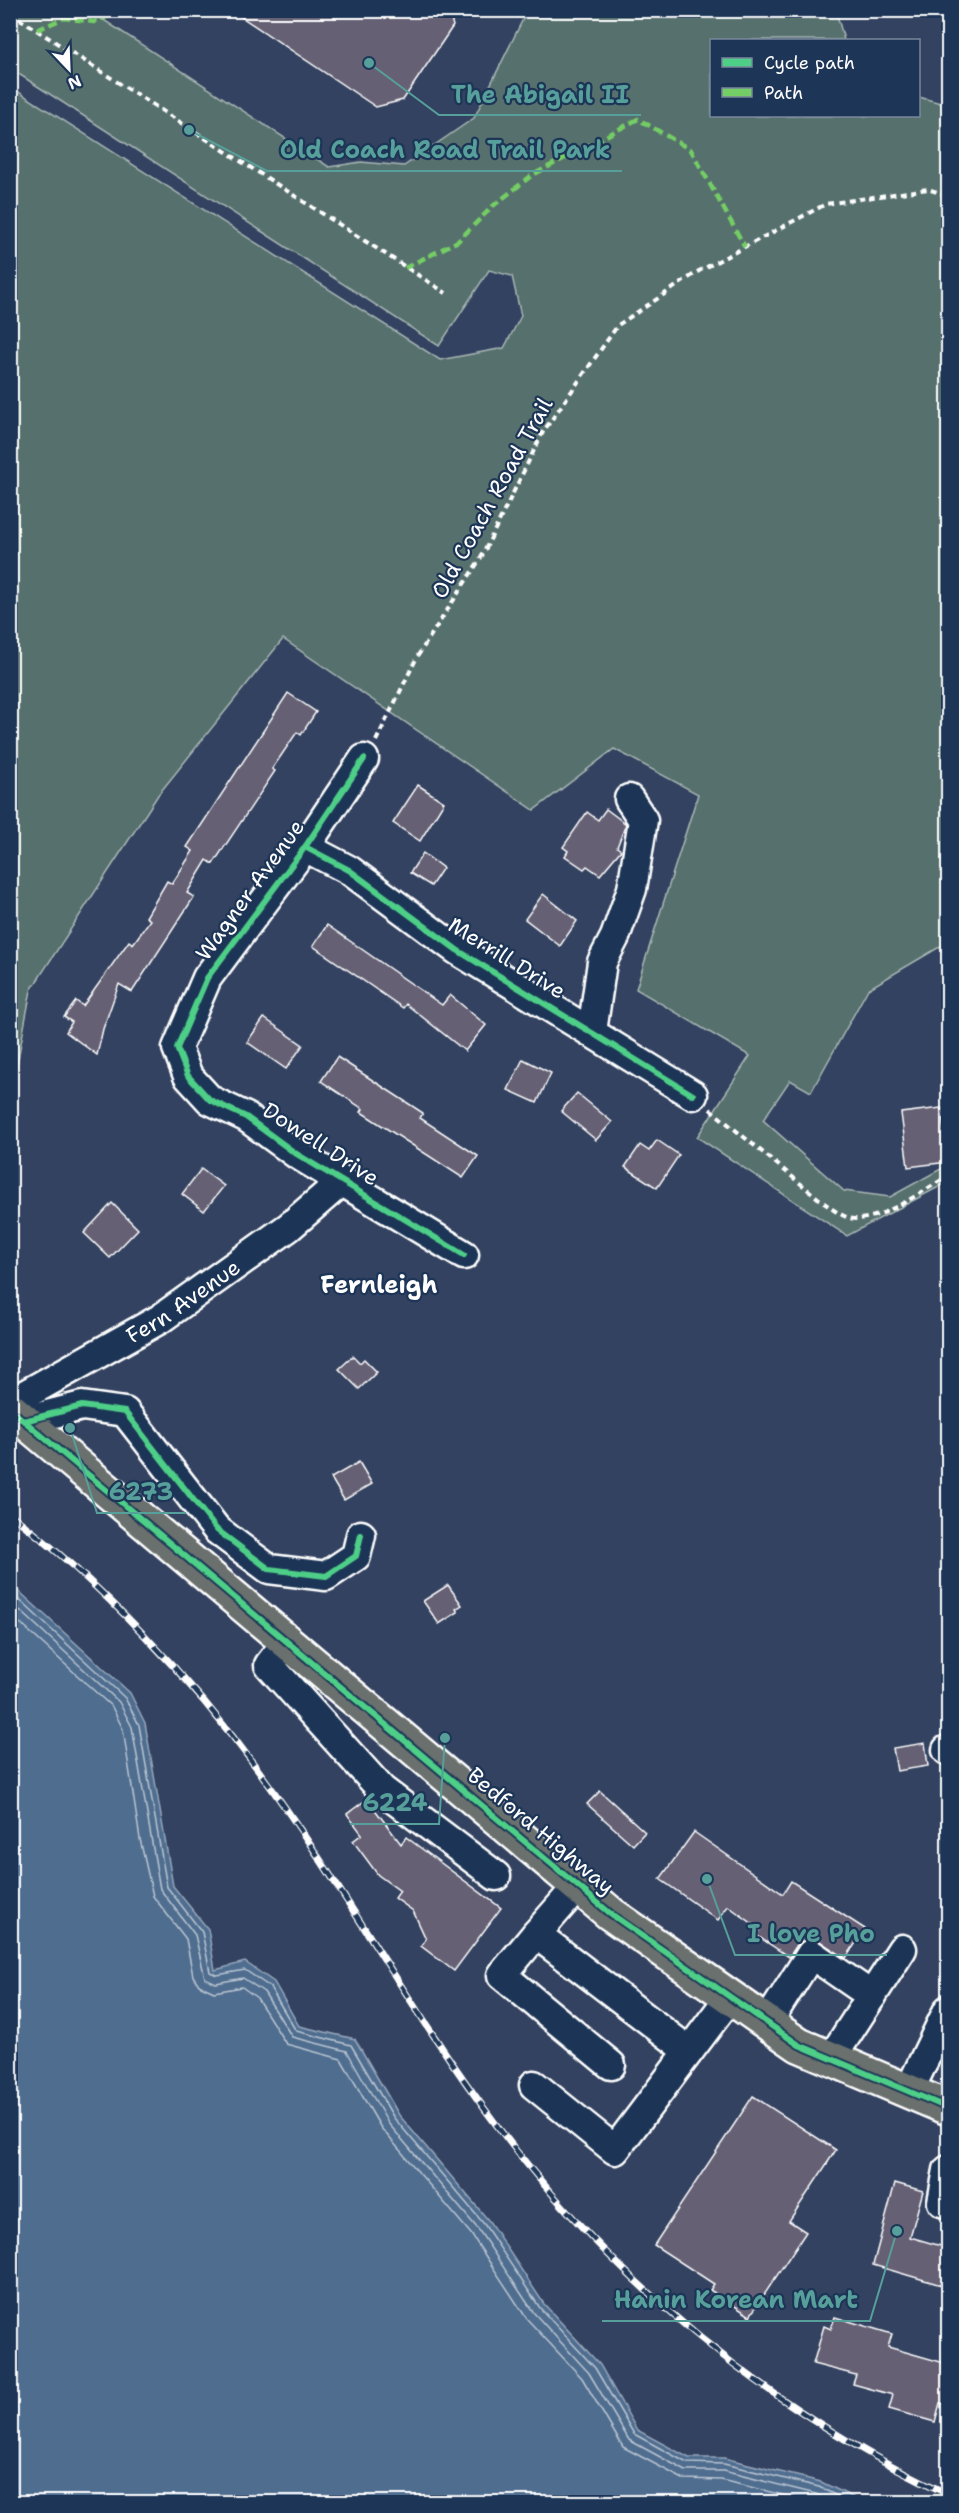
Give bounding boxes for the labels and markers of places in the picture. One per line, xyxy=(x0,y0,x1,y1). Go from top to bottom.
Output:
callout: The Abigail II xyxy=(439,73,641,115)
callout: Old Coach Road Trail Park xyxy=(267,129,622,171)
callout: 6273 xyxy=(97,1471,186,1513)
callout: 6224 xyxy=(350,1782,439,1824)
callout: I love Pho xyxy=(735,1913,887,1955)
callout: Hanin Korean Mart xyxy=(602,2279,870,2321)

